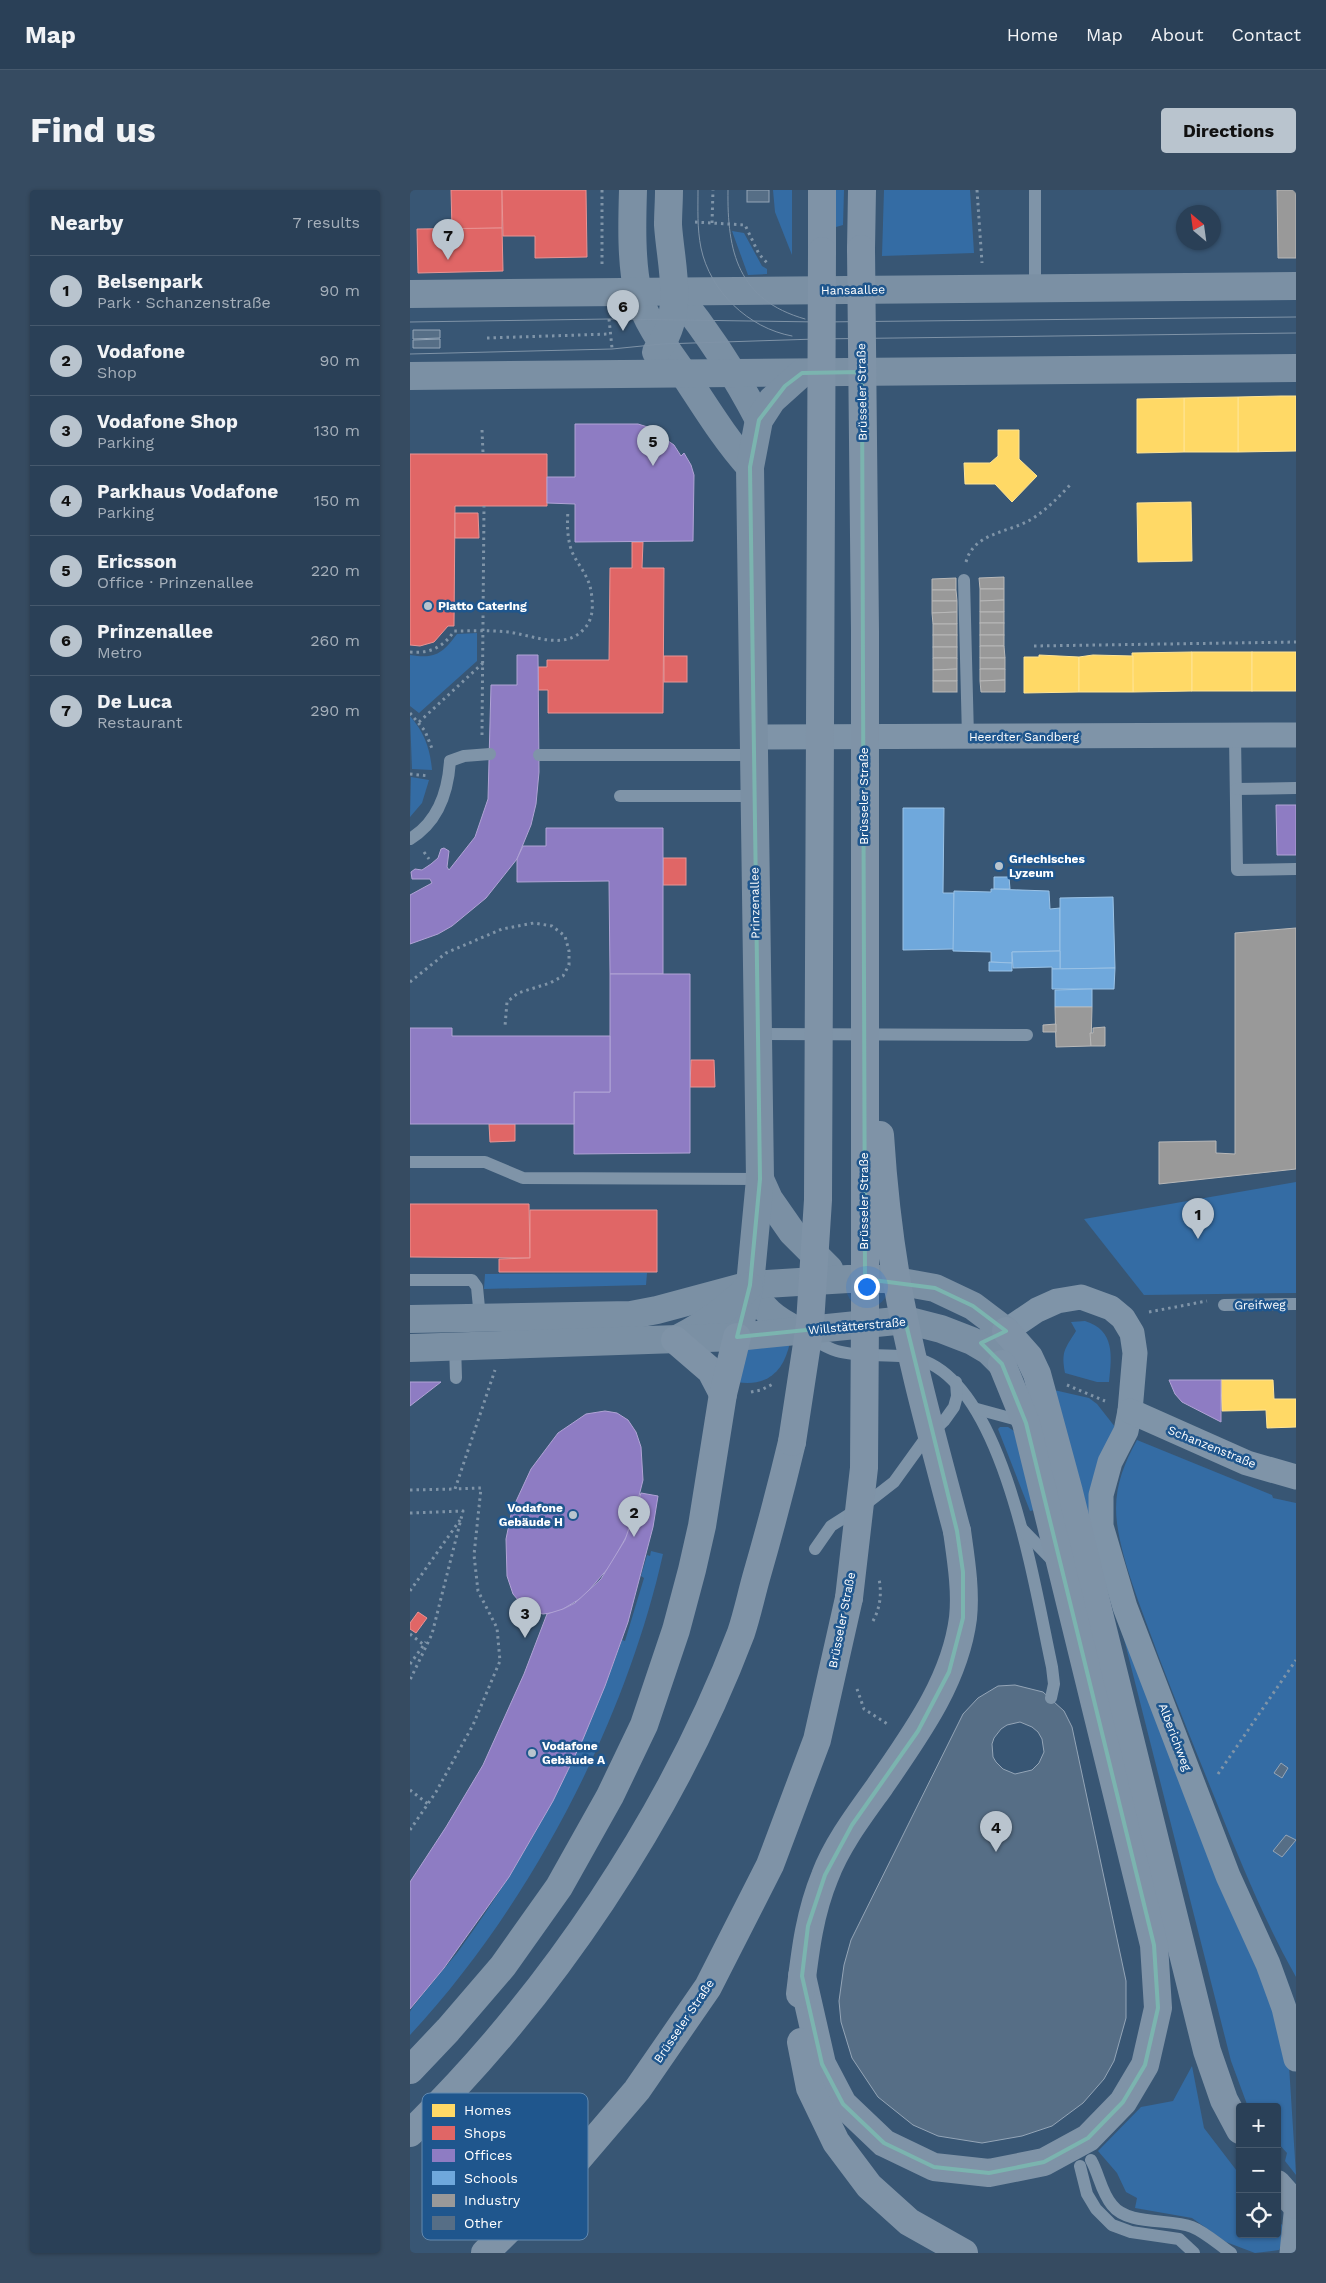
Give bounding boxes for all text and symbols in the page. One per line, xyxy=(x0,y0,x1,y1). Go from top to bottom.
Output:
text: Map xyxy=(25,21,76,49)
text: Home xyxy=(1007,24,1058,45)
text: Map xyxy=(1086,24,1123,45)
text: About xyxy=(1151,24,1203,45)
text: Contact xyxy=(1231,24,1301,45)
button: Directions xyxy=(1161,108,1296,153)
text: Find us xyxy=(30,109,156,151)
north arrow xyxy=(1176,205,1221,250)
text: Nearby xyxy=(50,210,123,235)
text: 7 results xyxy=(293,213,360,232)
pin: 7 xyxy=(432,219,464,260)
text: Belsenpark xyxy=(97,270,203,293)
text: 1 xyxy=(63,281,69,300)
text: 90 m xyxy=(319,281,360,300)
street label: Hansaallee xyxy=(821,282,885,298)
pin: 6 xyxy=(607,290,639,331)
text: Park · Schanzenstraße xyxy=(97,293,271,312)
text: Vodafone xyxy=(97,340,185,363)
street label: Brüsseler Straße xyxy=(854,343,870,441)
text: 2 xyxy=(61,351,71,370)
text: 90 m xyxy=(319,351,360,370)
text: Shop xyxy=(97,363,137,382)
text: Vodafone Shop xyxy=(97,410,238,433)
text: 3 xyxy=(61,421,71,440)
text: 130 m xyxy=(314,421,360,440)
pin: 5 xyxy=(637,425,669,466)
text: Parking xyxy=(97,433,154,452)
text: Parkhaus Vodafone xyxy=(97,480,278,503)
text: 4 xyxy=(61,491,71,510)
text: 150 m xyxy=(314,491,360,510)
text: Parking xyxy=(97,503,154,522)
text: Ericsson xyxy=(97,550,177,573)
text: 5 xyxy=(61,561,71,580)
text: 220 m xyxy=(311,561,360,580)
text: Office · Prinzenallee xyxy=(97,573,254,592)
place label: Piatto Catering xyxy=(438,599,527,613)
marker: Piatto Catering xyxy=(422,600,434,612)
text: Prinzenallee xyxy=(97,620,213,643)
text: 6 xyxy=(61,631,71,650)
text: 260 m xyxy=(310,631,360,650)
text: Metro xyxy=(97,643,142,662)
text: De Luca xyxy=(97,690,172,713)
text: 7 xyxy=(61,701,71,720)
text: 290 m xyxy=(310,701,360,720)
text: Restaurant xyxy=(97,713,183,732)
street label: Heerdter Sandberg xyxy=(969,730,1080,744)
street label: Brüsseler Straße xyxy=(857,747,871,845)
place label: Griechisches Lyzeum xyxy=(1009,852,1086,880)
marker: Griechisches Lyzeum xyxy=(993,860,1005,872)
street label: Prinzenallee xyxy=(747,867,763,939)
street label: Brüsseler Straße xyxy=(857,1152,871,1250)
pin: 1 xyxy=(1182,1198,1214,1239)
your location xyxy=(854,1274,880,1300)
street label: Greifweg xyxy=(1234,1298,1286,1312)
street label: Willstätterstraße xyxy=(808,1315,907,1337)
street label: Schanzenstraße xyxy=(1166,1423,1258,1471)
pin: 2 xyxy=(618,1496,650,1537)
place label: Vodafone Gebäude H xyxy=(499,1501,563,1529)
marker: Vodafone Gebäude H xyxy=(567,1509,579,1521)
street label: Brüsseler Straße xyxy=(826,1571,858,1669)
pin: 3 xyxy=(509,1597,541,1638)
street label: Alberichweg xyxy=(1156,1701,1195,1773)
place label: Vodafone Gebäude A xyxy=(542,1739,606,1767)
marker: Vodafone Gebäude A xyxy=(526,1747,538,1759)
pin: 4 xyxy=(980,1811,1012,1852)
street label: Brüsseler Straße xyxy=(651,1977,717,2065)
legend xyxy=(422,2093,588,2240)
text: Homes xyxy=(464,2102,511,2118)
map controls xyxy=(1236,2103,1281,2238)
button: + xyxy=(1236,2103,1281,2148)
text: Shops xyxy=(464,2125,506,2141)
text: Offices xyxy=(464,2147,513,2163)
button: − xyxy=(1236,2148,1281,2193)
text: Schools xyxy=(464,2170,518,2186)
text: Industry xyxy=(464,2192,521,2208)
button: locate xyxy=(1236,2193,1281,2238)
text: Other xyxy=(464,2215,503,2231)

